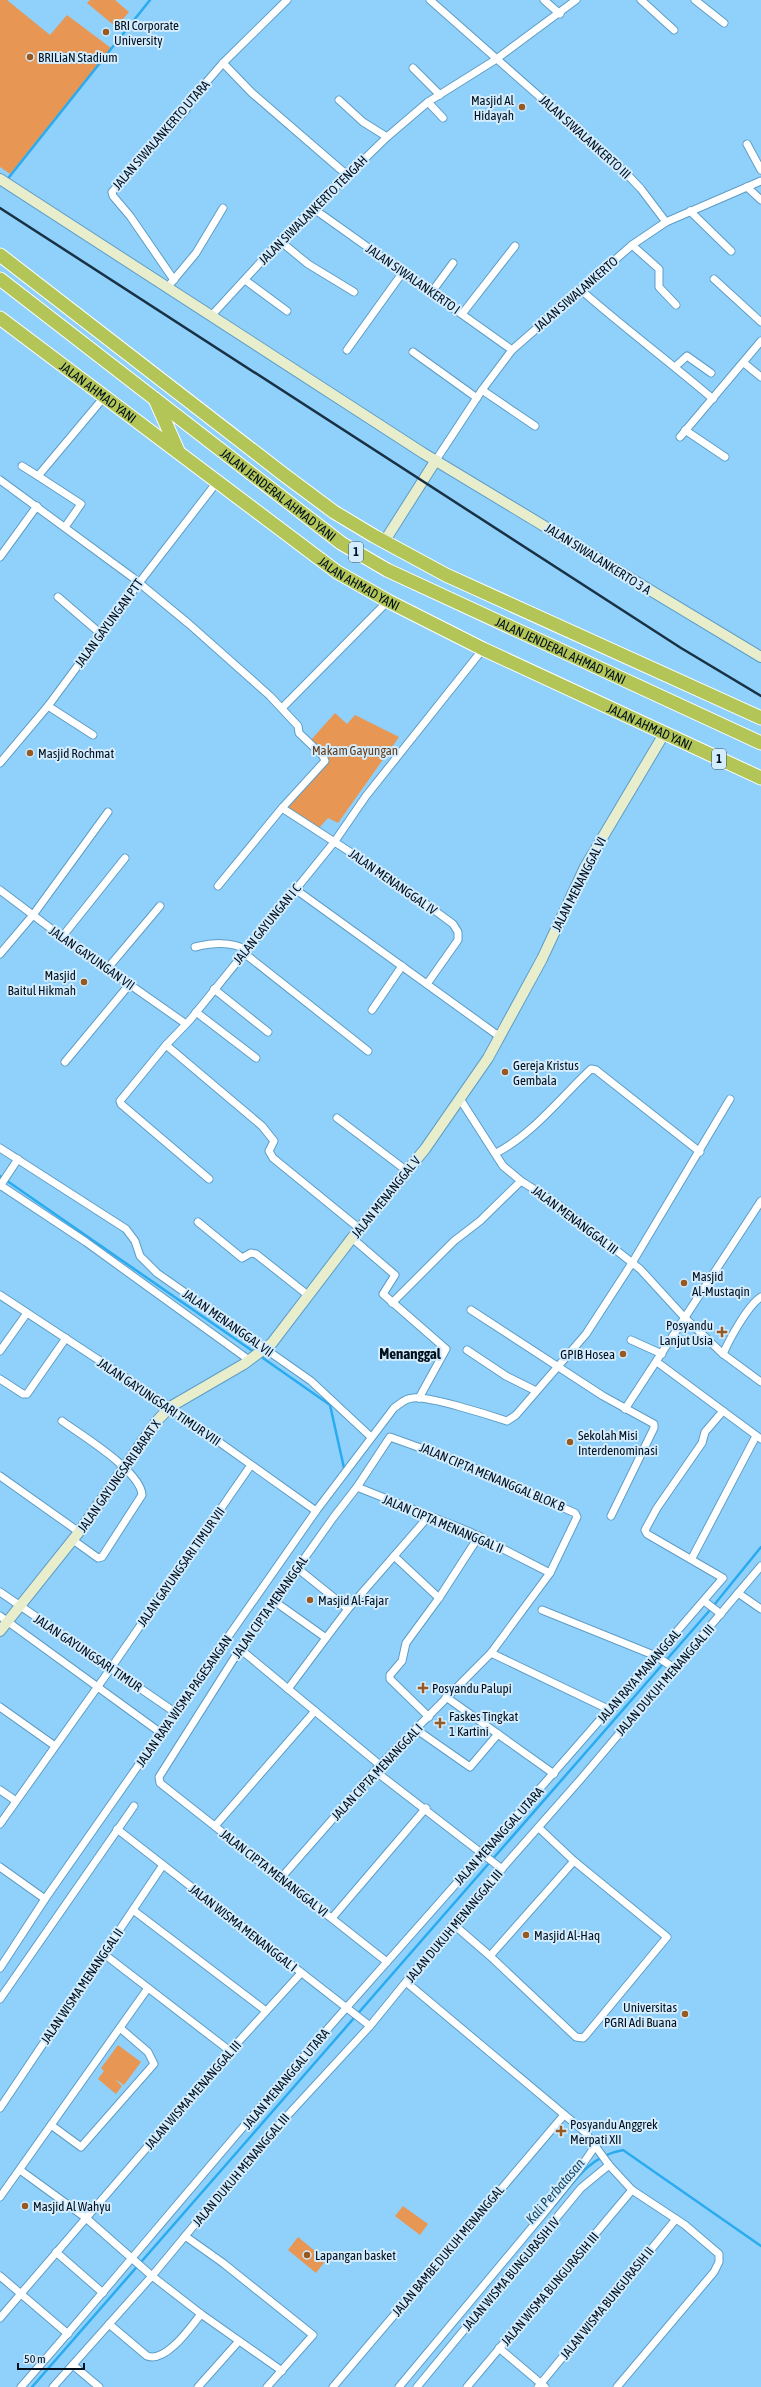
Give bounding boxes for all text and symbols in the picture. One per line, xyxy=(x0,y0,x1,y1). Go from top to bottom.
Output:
place label: BRI Corporate University xyxy=(114,18,179,48)
marker: BRI Corporate University xyxy=(101,27,111,37)
place label: BRILiaN Stadium xyxy=(38,50,118,65)
marker: BRILiaN Stadium xyxy=(25,52,35,62)
street label: JALAN SIWALANKERTO UTARA xyxy=(109,77,213,193)
street label: JALAN SIWALANKERTO III xyxy=(536,92,634,182)
place label: Masjid Al Hidayah xyxy=(471,93,515,123)
marker: Masjid Al Hidayah xyxy=(517,102,527,112)
street label: JALAN SIWALANKERTO TENGAH xyxy=(255,152,371,268)
street label: JALAN SIWALANKERTO I xyxy=(363,241,463,317)
street label: JALAN SIWALANKERTO xyxy=(531,253,621,335)
street label: JALAN AHMAD YANI xyxy=(57,358,139,426)
street label: JALAN JENDERAL AHMAD YANI xyxy=(218,445,339,544)
street label: JALAN SIWALANKERTO 3 A xyxy=(542,520,654,598)
road number: 1 xyxy=(349,542,363,562)
street label: JALAN AHMAD YANI xyxy=(316,553,402,613)
street label: JALAN GAYUNGAN PTT xyxy=(72,576,146,670)
street label: JALAN JENDERAL AHMAD YANI xyxy=(493,614,628,687)
street label: JALAN AHMAD YANI xyxy=(605,700,695,753)
park label: Makam Gayungan xyxy=(312,743,398,758)
place label: Masjid Rochmat xyxy=(38,746,114,761)
marker: Masjid Rochmat xyxy=(25,748,35,758)
road number: 1 xyxy=(712,749,726,769)
street label: JALAN MENANGGAL VI xyxy=(549,834,609,934)
street label: JALAN MENANGGAL IV xyxy=(346,846,440,918)
street label: JALAN GAYUNGAN I C xyxy=(230,881,304,967)
street label: JALAN GAYUNGAN VII xyxy=(46,923,138,993)
place label: Masjid Baitul Hikmah xyxy=(8,968,76,998)
marker: Masjid Baitul Hikmah xyxy=(79,977,89,987)
place label: Gereja Kristus Gembala xyxy=(513,1058,579,1088)
marker: Gereja Kristus Gembala xyxy=(500,1067,510,1077)
street label: JALAN MENANGGAL V xyxy=(348,1153,424,1241)
street label: JALAN MENANGGAL III xyxy=(529,1183,621,1257)
place label: Masjid Al-Mustaqin xyxy=(692,1269,750,1299)
marker: Masjid Al-Mustaqin xyxy=(679,1278,689,1288)
street label: JALAN MENANGGAL VII xyxy=(180,1286,276,1360)
place label: Posyandu Lanjut Usia xyxy=(660,1318,713,1348)
marker: Posyandu Lanjut Usia xyxy=(716,1326,728,1338)
district label: Menanggal xyxy=(379,1345,442,1362)
place label: GPIB Hosea xyxy=(560,1347,615,1362)
marker: GPIB Hosea xyxy=(618,1349,628,1359)
street label: JALAN GAYUNGSARI TIMUR VIII xyxy=(95,1355,223,1449)
street label: JALAN GAYUNGSARI BARAT X xyxy=(75,1417,164,1535)
place label: Sekolah Misi Interdenominasi xyxy=(578,1428,658,1458)
marker: Sekolah Misi Interdenominasi xyxy=(565,1437,575,1447)
street label: JALAN CIPTA MENANGGAL BLOK B xyxy=(417,1440,568,1515)
street label: JALAN CIPTA MENANGGAL II xyxy=(380,1492,506,1556)
street label: JALAN GAYUNGSARI TIMUR VII xyxy=(134,1504,228,1630)
street label: JALAN CIPTA MENANGGAL xyxy=(229,1553,311,1661)
place label: Masjid Al-Fajar xyxy=(318,1593,388,1608)
marker: Masjid Al-Fajar xyxy=(305,1595,315,1605)
street label: JALAN GAYUNGSARI TIMUR xyxy=(31,1611,145,1695)
street label: JALAN DUKUH MENANGGAL III xyxy=(613,1621,717,1739)
street label: JALAN RAYA MANANGGAL xyxy=(594,1626,684,1726)
street label: JALAN RAYA WISMA PAGESANGAN xyxy=(133,1632,235,1770)
place label: Posyandu Palupi xyxy=(432,1681,512,1696)
marker: Posyandu Palupi xyxy=(417,1682,429,1694)
place label: Faskes Tingkat 1 Kartini xyxy=(449,1709,518,1739)
marker: Faskes Tingkat 1 Kartini xyxy=(434,1717,446,1729)
street label: JALAN CIPTA MENANGGAL I xyxy=(328,1721,426,1823)
street label: JALAN MENANGGAL UTARA xyxy=(451,1784,547,1888)
street label: JALAN CIPTA MENANGGAL VI xyxy=(217,1826,331,1920)
street label: JALAN DUKUH MENANGGAL III xyxy=(402,1867,506,1985)
street label: JALAN WISMA MENANGGAL I xyxy=(186,1881,300,1975)
street label: JALAN WISMA MENANGGAL II xyxy=(38,1925,126,2047)
place label: Masjid Al-Haq xyxy=(534,1928,600,1943)
marker: Masjid Al-Haq xyxy=(521,1930,531,1940)
place label: Universitas PGRI Adi Buana xyxy=(604,2000,677,2030)
marker: Universitas PGRI Adi Buana xyxy=(680,2009,690,2019)
street label: JALAN MENANGGAL UTARA xyxy=(240,2025,333,2132)
street label: JALAN WISMA MENANGGAL III xyxy=(142,2038,244,2152)
street label: JALAN DUKUH MENANGGAL III xyxy=(189,2111,293,2229)
place label: Posyandu Anggrek Merpati XII xyxy=(570,2117,658,2147)
marker: Posyandu Anggrek Merpati XII xyxy=(555,2125,567,2137)
water label: Kali Perbatasan xyxy=(522,2155,588,2227)
street label: JALAN BAMBE DUKUH MENANGGAL xyxy=(389,2183,507,2319)
place label: Masjid Al Wahyu xyxy=(33,2199,111,2214)
marker: Masjid Al Wahyu xyxy=(20,2201,30,2211)
street label: JALAN WISMA BUNGURASIH IV xyxy=(459,2214,563,2334)
street label: JALAN WISMA BUNGURASIH III xyxy=(498,2229,602,2349)
street label: JALAN WISMA BUNGURASIH II xyxy=(557,2244,657,2362)
place label: Lapangan basket xyxy=(315,2248,396,2263)
marker: Lapangan basket xyxy=(302,2250,312,2260)
scale bar xyxy=(18,2345,84,2371)
text: 50 m xyxy=(24,2352,46,2366)

